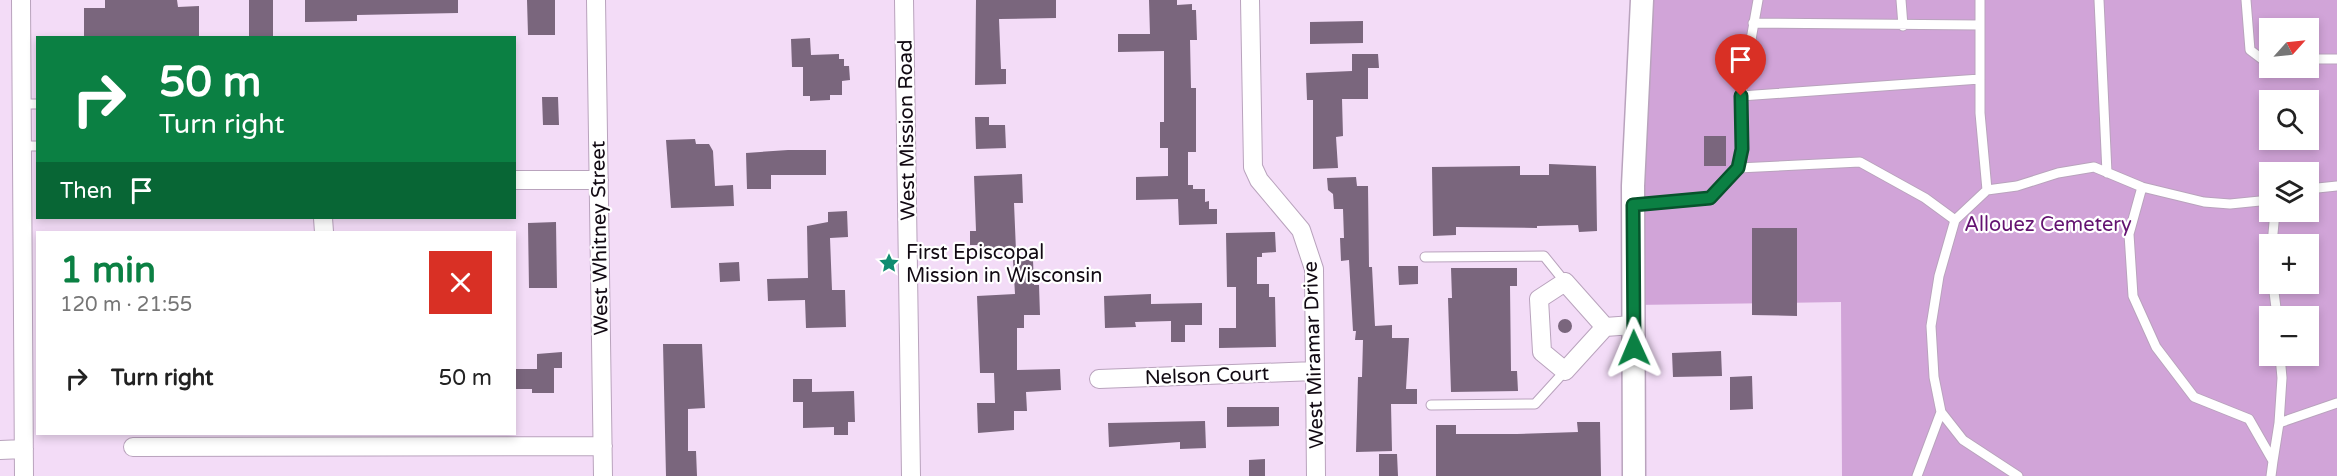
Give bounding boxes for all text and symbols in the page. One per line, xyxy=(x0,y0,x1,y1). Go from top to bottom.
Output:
north arrow xyxy=(2259,18,2319,78)
map controls xyxy=(2259,18,2319,366)
pin xyxy=(1715,34,1766,96)
street label: West Mission Road xyxy=(893,39,921,221)
icon: arrive xyxy=(1724,43,1757,76)
text: 50 m xyxy=(159,57,261,108)
icon: right xyxy=(60,60,138,138)
button: search xyxy=(2259,90,2319,150)
text: Turn right xyxy=(159,108,285,141)
street label: West Whitney Street xyxy=(586,140,614,335)
button: layers xyxy=(2259,162,2319,222)
icon: arrive xyxy=(125,174,158,207)
text: Then xyxy=(60,178,113,204)
park label: Allouez Cemetery xyxy=(1964,213,2132,237)
button: + xyxy=(2259,234,2319,294)
place label: First Episcopal Mission in Wisconsin xyxy=(906,241,1102,288)
text: 1 min xyxy=(60,249,156,292)
button: close xyxy=(429,251,492,314)
place icon: First Episcopal Mission in Wisconsin xyxy=(877,251,901,275)
street label: West Miramar Drive xyxy=(1299,261,1329,449)
text: 120 m · 21:55 xyxy=(60,293,192,317)
button: − xyxy=(2259,306,2319,366)
position arrow xyxy=(1602,316,1666,380)
icon: right xyxy=(60,362,93,395)
street label: Nelson Court xyxy=(1144,362,1270,390)
text: Turn right xyxy=(111,365,213,391)
text: 50 m xyxy=(438,365,492,391)

